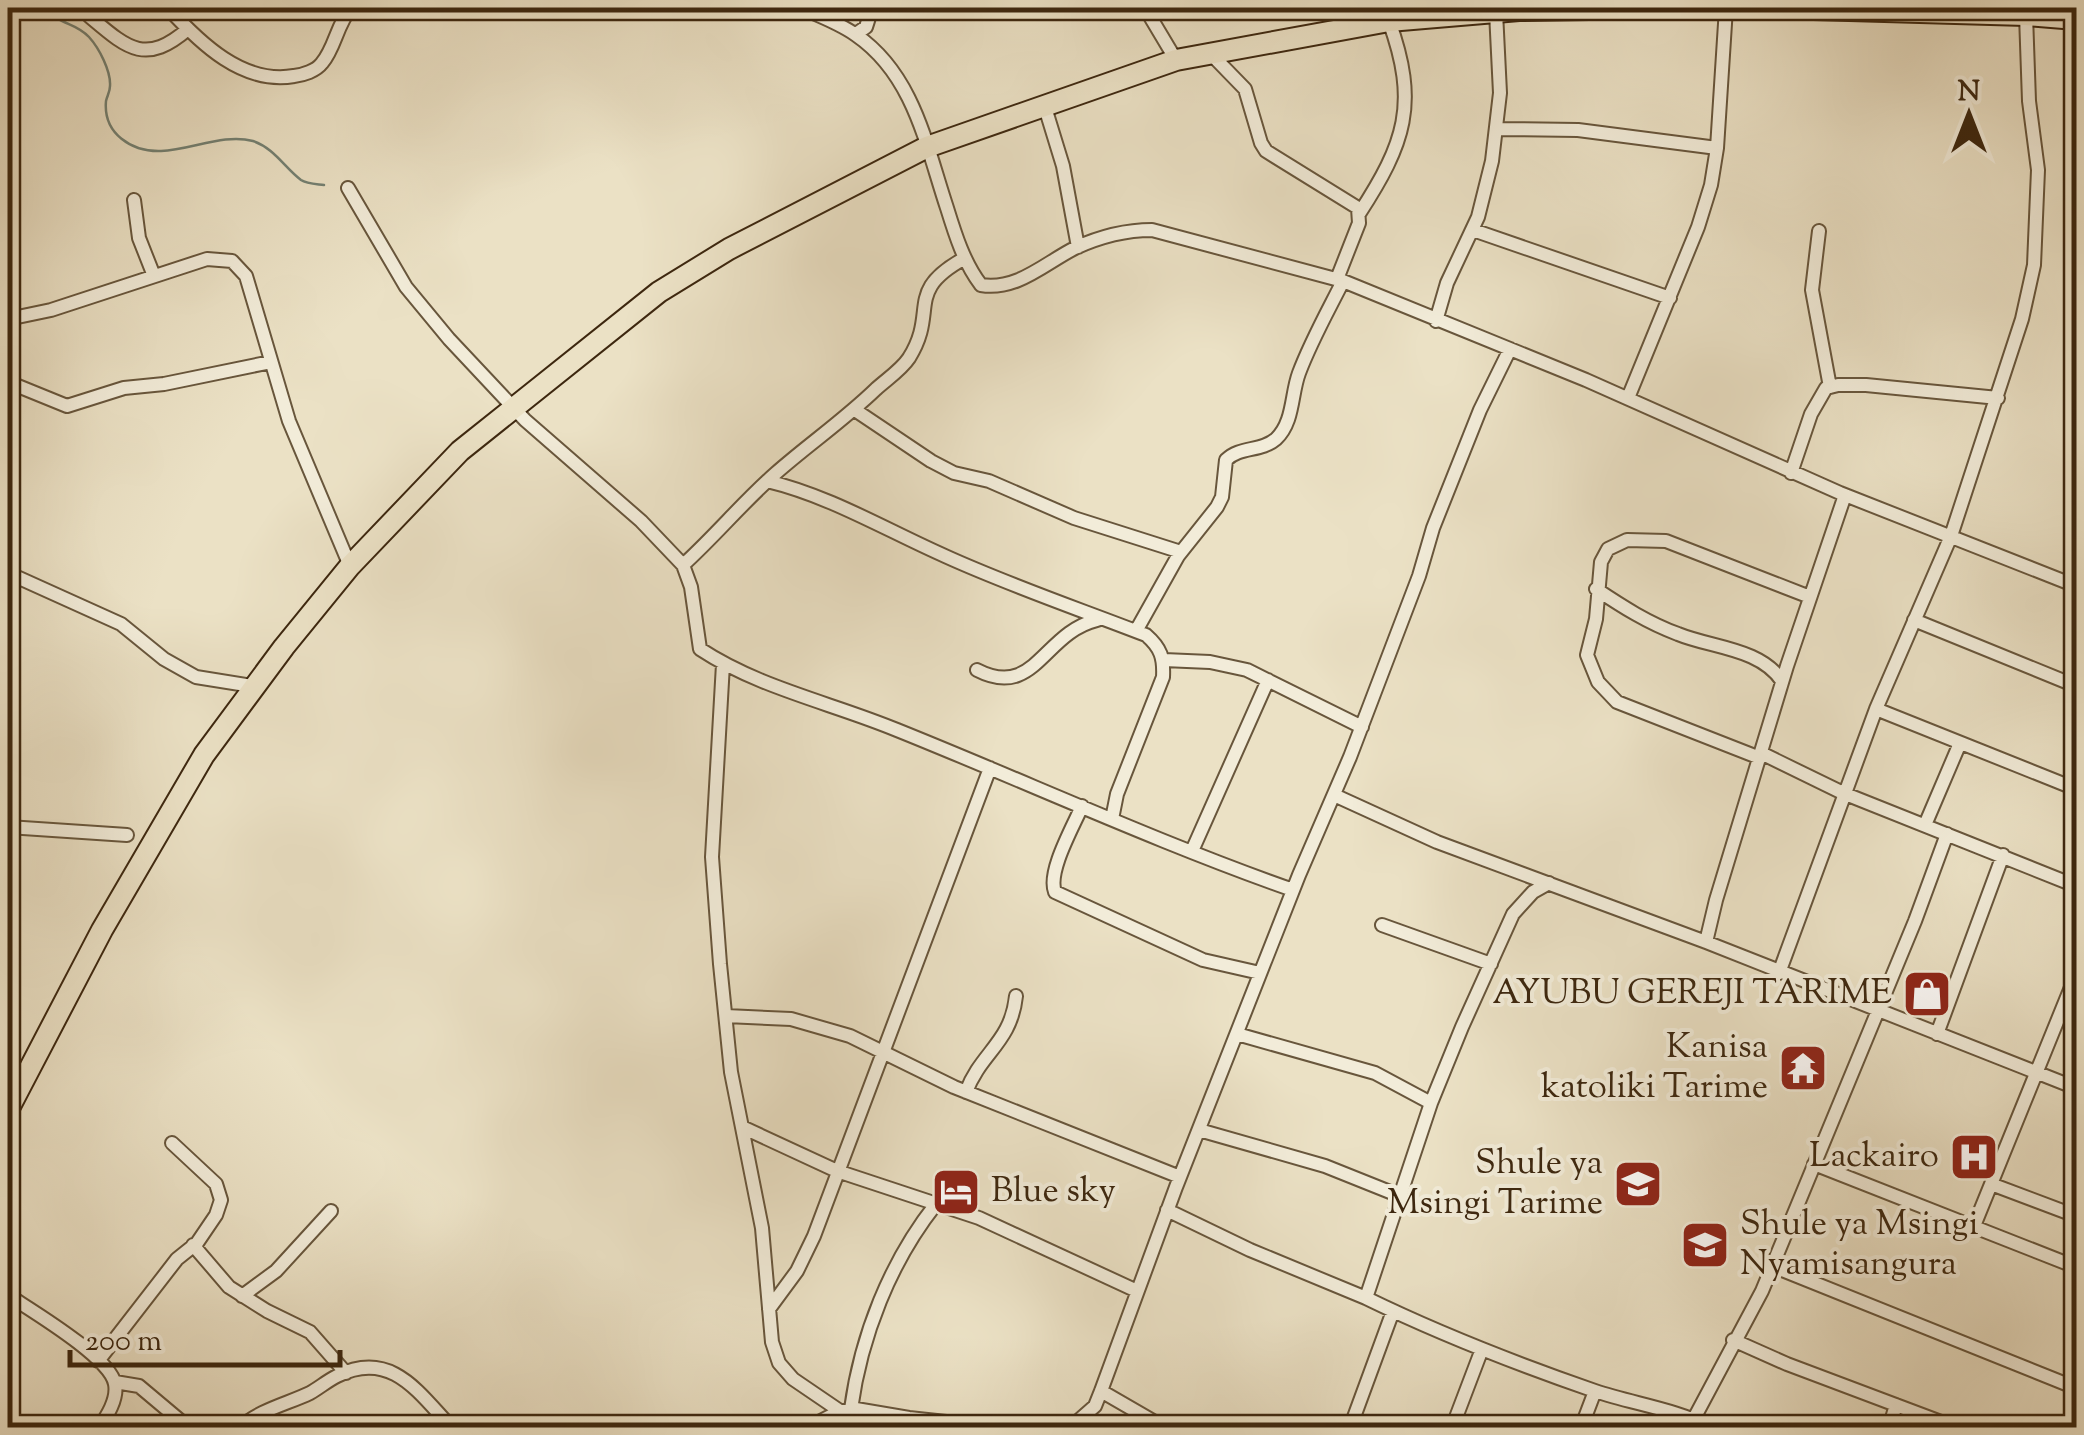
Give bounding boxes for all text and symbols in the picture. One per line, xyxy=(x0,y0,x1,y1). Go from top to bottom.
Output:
north arrow xyxy=(1919,65,2019,165)
text: N xyxy=(1958,73,1980,113)
shop icon: AYUBU GEREJI TARIME xyxy=(1901,968,1953,1020)
place label: AYUBU GEREJI TARIME xyxy=(1492,969,1892,1020)
place label: Kanisa katoliki Tarime xyxy=(1541,1023,1768,1114)
temple icon: Kanisa katoliki Tarime xyxy=(1777,1042,1829,1094)
hospital icon: Lackairo xyxy=(1948,1131,2000,1183)
place label: Lackairo xyxy=(1809,1132,1939,1183)
place label: Shule ya Msingi Tarime xyxy=(1387,1139,1603,1230)
school or university icon: Shule ya Msingi Tarime xyxy=(1612,1158,1664,1210)
hotel icon: Blue sky xyxy=(930,1166,982,1218)
place label: Blue sky xyxy=(991,1167,1116,1218)
place label: Shule ya Msingi Nyamisangura xyxy=(1740,1200,1979,1291)
school or university icon: Shule ya Msingi Nyamisangura xyxy=(1679,1219,1731,1271)
scale bar xyxy=(70,1305,340,1367)
text: 200 m xyxy=(85,1321,162,1364)

